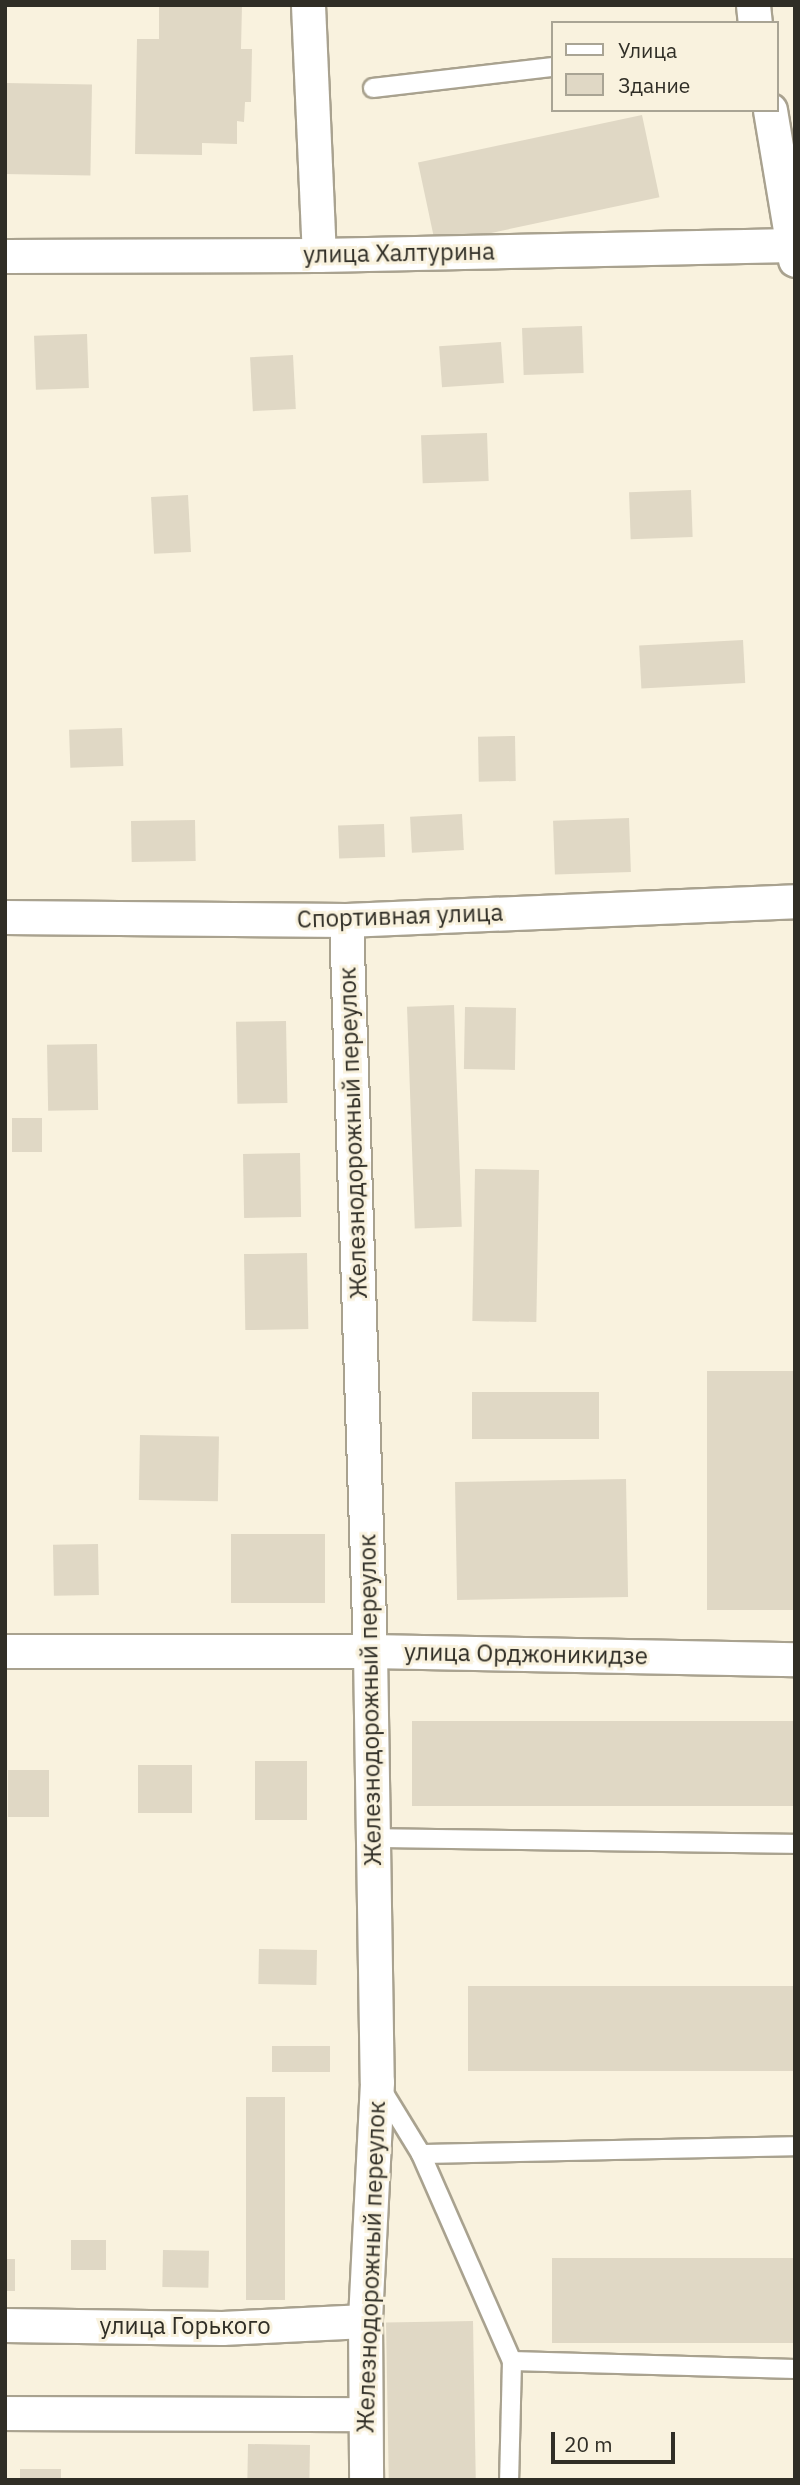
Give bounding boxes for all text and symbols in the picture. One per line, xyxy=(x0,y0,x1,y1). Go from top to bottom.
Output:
legend xyxy=(552,21,779,112)
text: Улица xyxy=(618,36,677,64)
text: Здание xyxy=(618,71,690,99)
street label: улица Халтурина xyxy=(303,237,495,269)
street label: Спортивная улица xyxy=(296,898,504,934)
street label: Железнодорожный переулок xyxy=(333,966,373,1300)
street label: Железнодорожный переулок xyxy=(353,1534,387,1866)
street label: улица Орджоникидзе xyxy=(404,1637,648,1671)
street label: Железнодорожный переулок xyxy=(351,2100,391,2434)
street label: улица Горького xyxy=(99,2312,271,2340)
scale bar xyxy=(555,2418,679,2462)
text: 20 m xyxy=(564,2430,613,2458)

